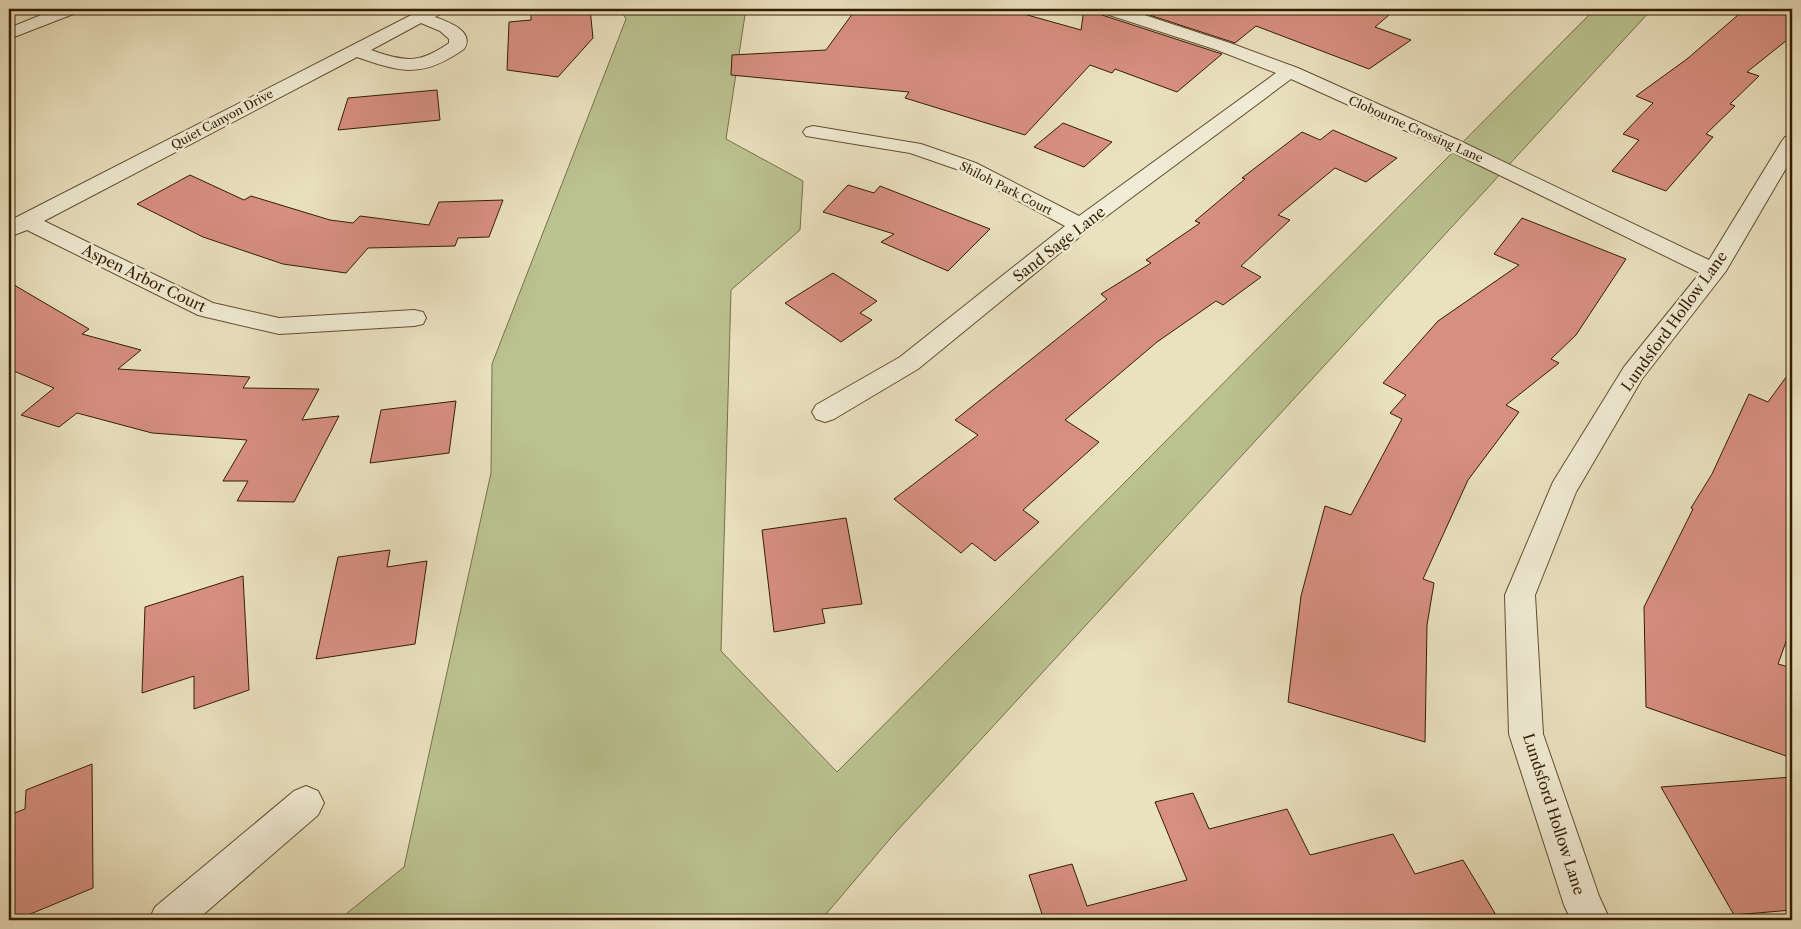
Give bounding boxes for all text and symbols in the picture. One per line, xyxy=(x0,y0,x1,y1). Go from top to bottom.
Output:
street label: Quiet Canyon Drive xyxy=(168,86,276,152)
street label: Clobourne Crossing Lane xyxy=(1346,93,1486,166)
street label: Shiloh Park Court xyxy=(957,158,1056,218)
street label: Sand Sage Lane xyxy=(1009,202,1109,286)
street label: Aspen Arbor Court xyxy=(78,239,210,317)
street label: Lundsford Hollow Lane xyxy=(1617,247,1731,395)
street label: Lundsford Hollow Lane xyxy=(1519,731,1589,897)

